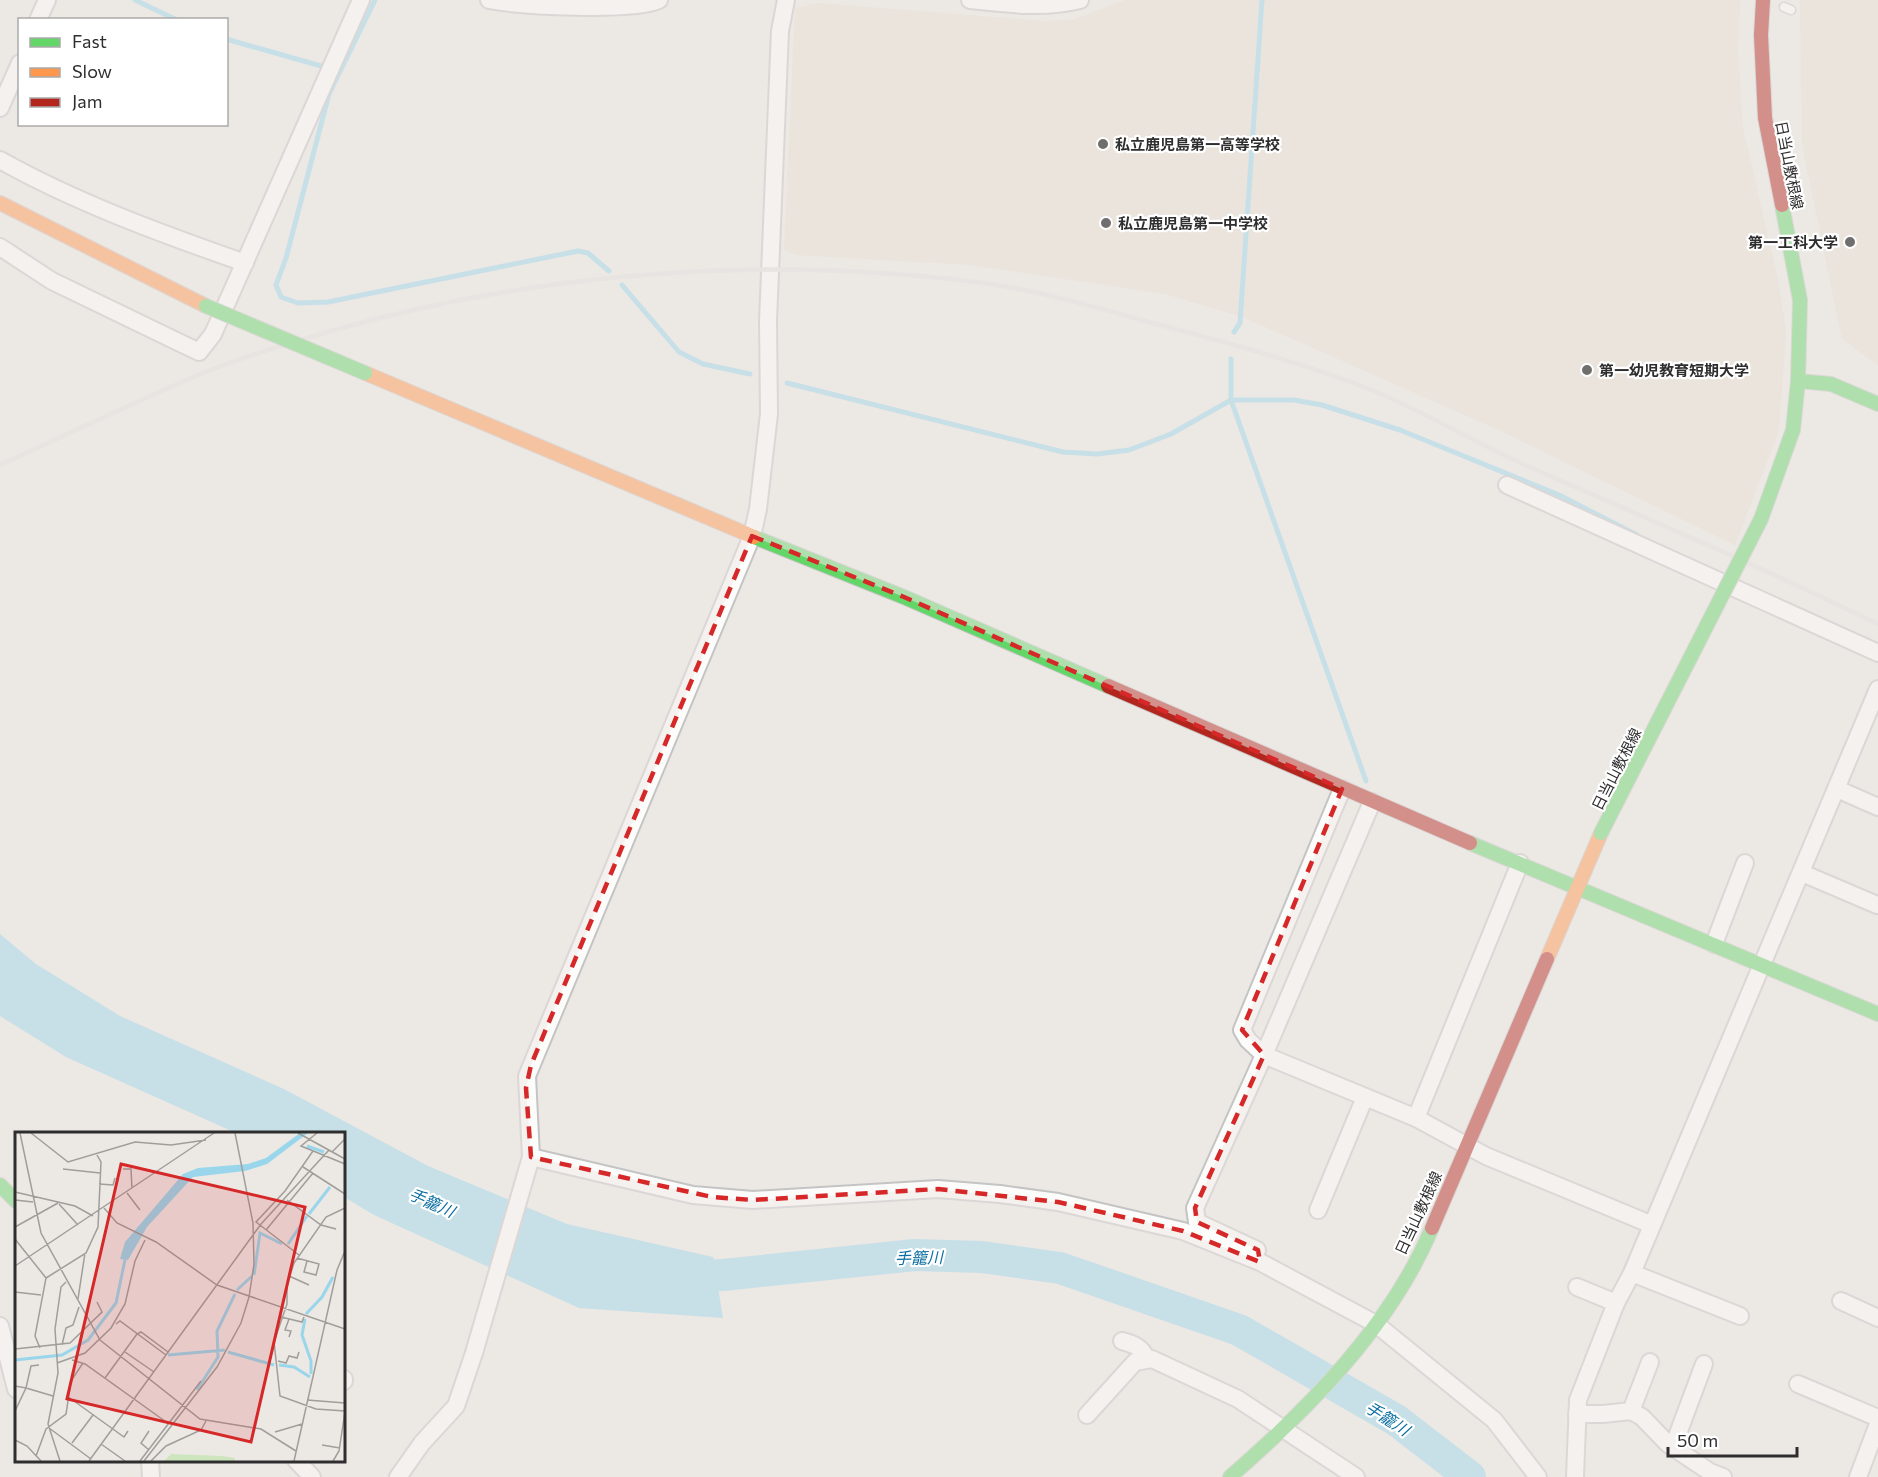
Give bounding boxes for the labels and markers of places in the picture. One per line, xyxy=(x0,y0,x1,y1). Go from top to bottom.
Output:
place label: 私立鹿児島第一高等学校 xyxy=(1115,135,1280,153)
marker: 私立鹿児島第一高等学校 xyxy=(1096,137,1110,151)
place label: 私立鹿児島第一中学校 xyxy=(1118,214,1268,232)
marker: 私立鹿児島第一中学校 xyxy=(1099,216,1113,230)
place label: 第一工科大学 xyxy=(1748,233,1838,251)
marker: 第一工科大学 xyxy=(1843,235,1857,249)
place label: 第一幼児教育短期大学 xyxy=(1599,361,1749,379)
marker: 第一幼児教育短期大学 xyxy=(1580,363,1594,377)

